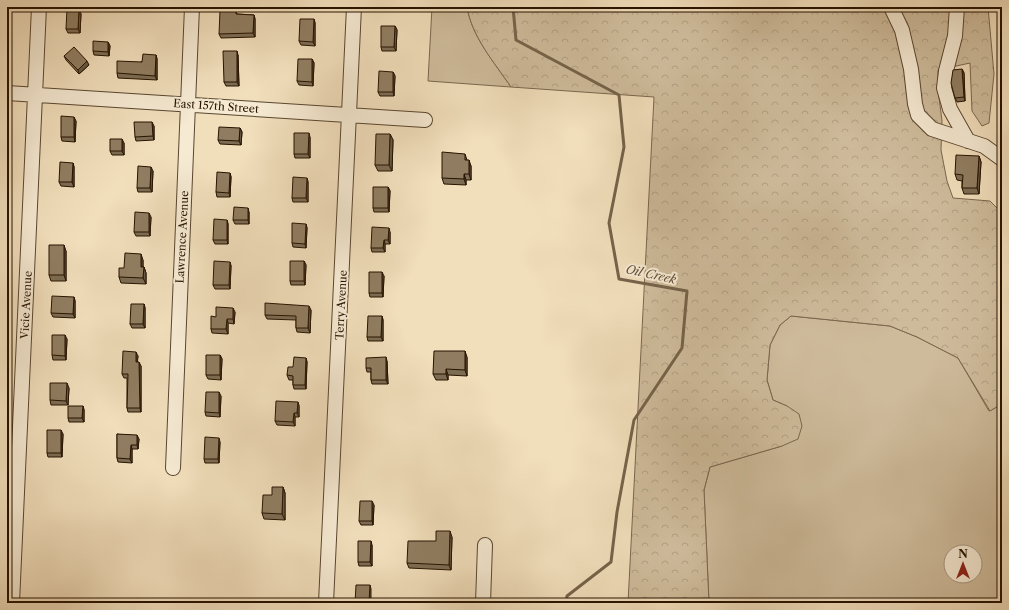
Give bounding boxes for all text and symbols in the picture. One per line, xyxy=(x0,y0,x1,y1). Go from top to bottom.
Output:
street label: East 157th Street xyxy=(173,96,259,116)
street label: Lawrence Avenue xyxy=(173,190,191,284)
water label: Oil Creek xyxy=(624,261,678,287)
street label: Terry Avenue xyxy=(332,270,350,340)
street label: Vicie Avenue xyxy=(17,271,35,340)
north arrow xyxy=(943,544,983,584)
text: N xyxy=(958,547,968,561)

